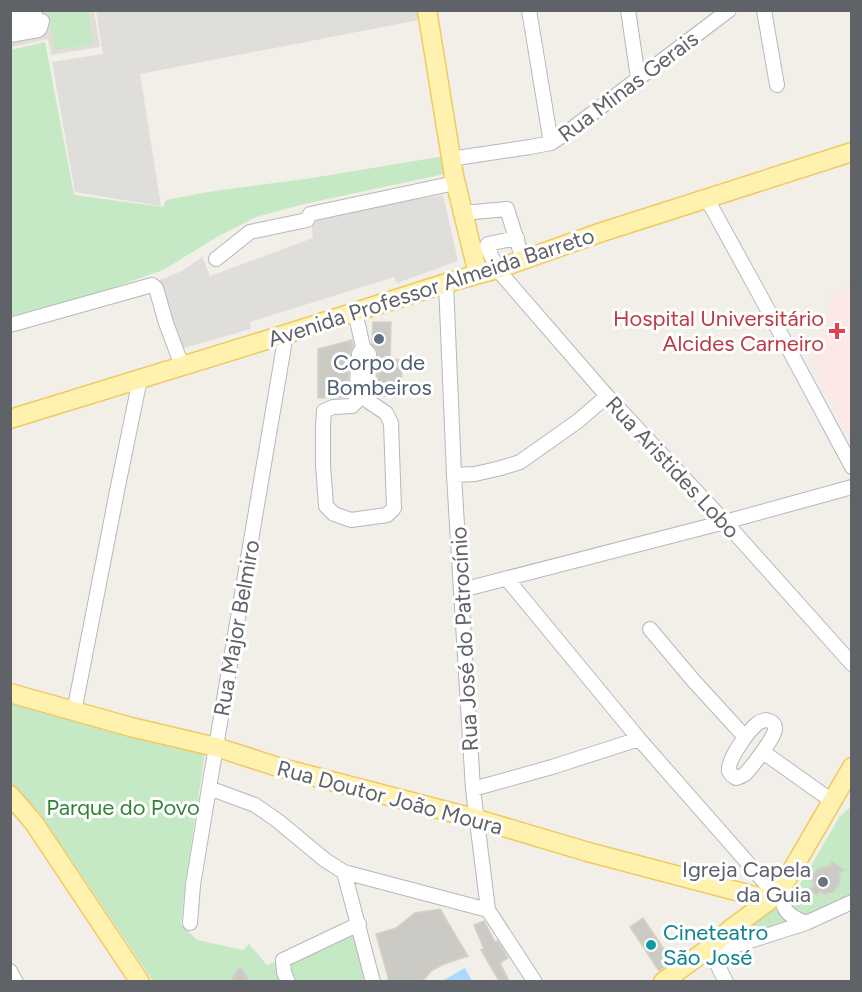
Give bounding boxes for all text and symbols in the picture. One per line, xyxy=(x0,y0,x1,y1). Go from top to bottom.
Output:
street label: Rua Minas Gerais xyxy=(553,25,704,148)
street label: Avenida Professor Almeida Barreto xyxy=(265,222,598,353)
place label: Hospital Universitário Alcides Carneiro xyxy=(613,305,824,357)
marker: Hospital Universitário Alcides Carneiro xyxy=(828,322,846,340)
marker: Corpo de Bombeiros xyxy=(372,332,386,346)
place label: Corpo de Bombeiros xyxy=(326,349,432,401)
street label: Rua Aristides Lobo xyxy=(600,391,745,544)
street label: Rua José do Patrocínio xyxy=(445,526,484,752)
street label: Rua Major Belmiro xyxy=(208,538,265,718)
street label: Rua Doutor João Moura xyxy=(274,754,506,841)
park label: Parque do Povo xyxy=(46,794,200,821)
place label: Igreja Capela da Guia xyxy=(682,856,811,908)
marker: Igreja Capela da Guia xyxy=(816,875,830,889)
place label: Cineteatro São José xyxy=(663,919,768,971)
marker: Cineteatro São José xyxy=(644,938,658,952)

